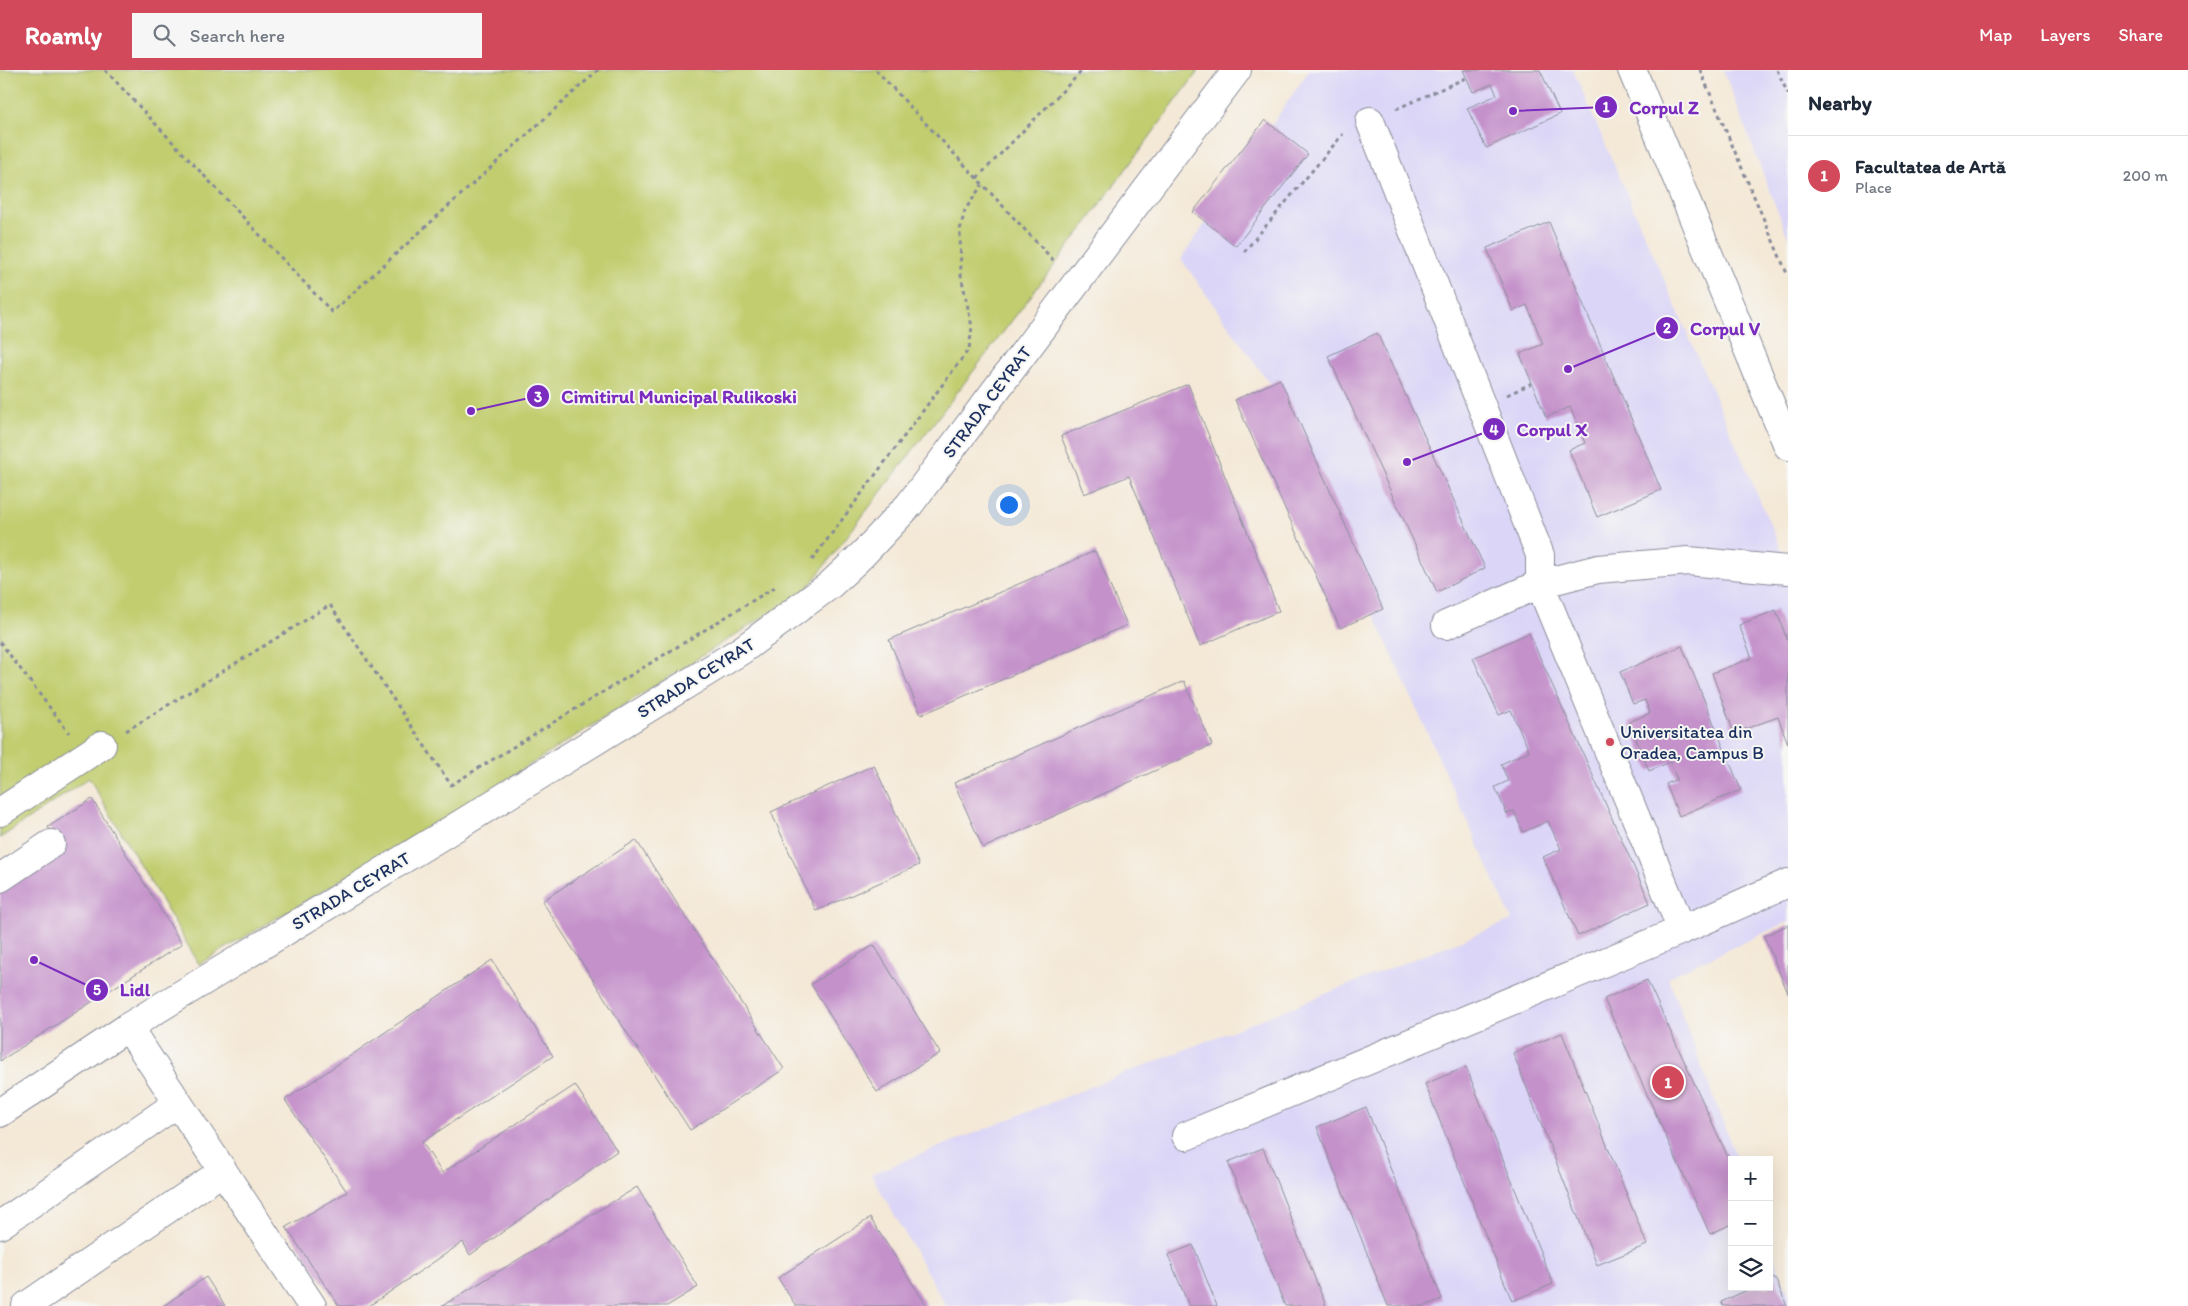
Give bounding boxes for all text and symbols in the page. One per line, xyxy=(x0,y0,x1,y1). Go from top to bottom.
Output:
search box xyxy=(132,13,482,58)
text: Roamly xyxy=(25,21,102,50)
icon: search xyxy=(150,21,178,49)
text: Search here xyxy=(190,24,285,47)
text: Map xyxy=(1979,24,2012,46)
text: Layers xyxy=(2040,24,2090,46)
text: Share xyxy=(2118,24,2163,46)
callout: Corpul Z xyxy=(1594,90,1709,124)
text: Nearby xyxy=(1808,90,1872,115)
text: Corpul Z xyxy=(1629,96,1699,119)
text: 1 xyxy=(1603,98,1610,116)
text: Facultatea de Artă xyxy=(1855,155,2006,178)
text: 1 xyxy=(1820,166,1828,185)
text: 200 m xyxy=(2123,166,2168,185)
text: Place xyxy=(1855,178,1892,197)
callout: Corpul V xyxy=(1655,311,1770,345)
text: Corpul V xyxy=(1690,317,1761,340)
text: 2 xyxy=(1663,319,1671,337)
street label: STRADA CEYRAT xyxy=(938,342,1036,462)
callout: Cimitirul Municipal Rulikoski xyxy=(526,379,807,413)
text: Cimitirul Municipal Rulikoski xyxy=(561,385,797,408)
text: 3 xyxy=(534,388,542,406)
callout: Corpul X xyxy=(1482,412,1598,446)
text: Corpul X xyxy=(1516,418,1588,441)
text: 4 xyxy=(1489,421,1499,439)
your location xyxy=(996,492,1022,518)
street label: STRADA CEYRAT xyxy=(633,633,759,723)
place label: Universitatea din Oradea, Campus B xyxy=(1620,721,1764,764)
marker: Universitatea din Oradea, Campus B xyxy=(1604,736,1616,748)
street label: STRADA CEYRAT xyxy=(288,847,414,935)
callout: Lidl xyxy=(84,973,160,1007)
text: Lidl xyxy=(120,978,151,1001)
text: 5 xyxy=(93,981,101,999)
pin: 1 xyxy=(1652,1063,1684,1101)
map controls xyxy=(1728,1156,1773,1291)
button: + xyxy=(1728,1156,1773,1201)
button: − xyxy=(1728,1201,1773,1246)
button: layers xyxy=(1728,1246,1773,1291)

